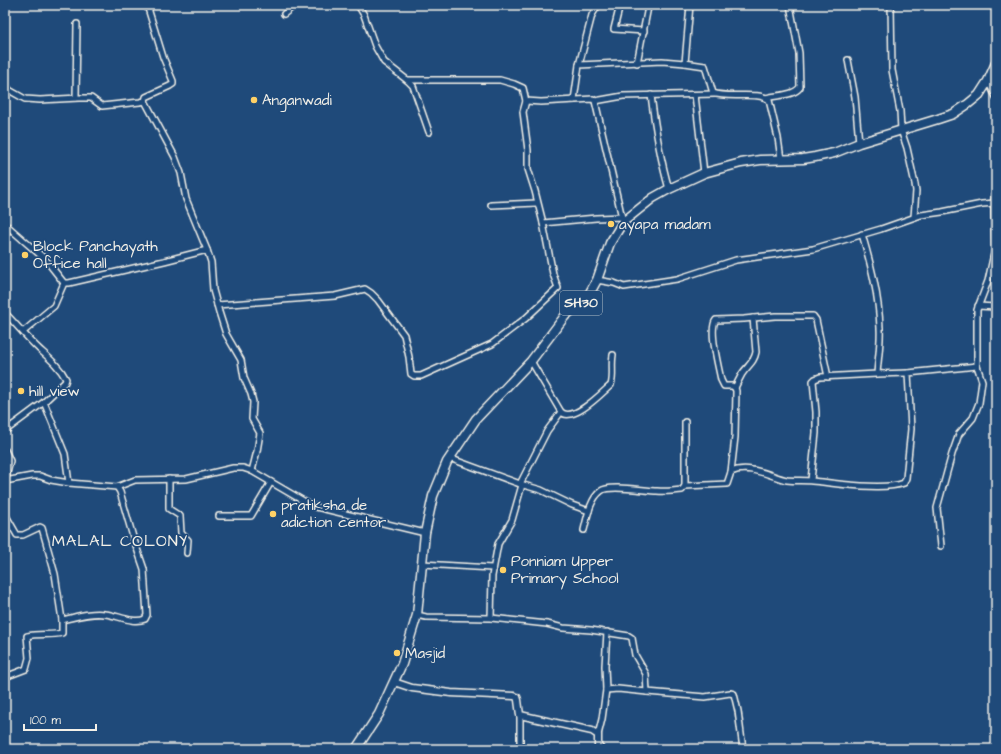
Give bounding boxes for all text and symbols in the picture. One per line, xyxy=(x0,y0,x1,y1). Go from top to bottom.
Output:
place label: Anganwadi xyxy=(262,90,332,112)
marker: Anganwadi xyxy=(249,95,259,105)
place label: ayapa madam xyxy=(619,214,711,236)
marker: ayapa madam xyxy=(606,219,616,229)
place label: Block Panchayath Office hall xyxy=(33,236,158,274)
marker: Block Panchayath Office hall xyxy=(20,250,30,260)
road number: SH30 xyxy=(560,291,602,315)
place label: hill view xyxy=(29,381,80,402)
marker: hill view xyxy=(16,386,26,396)
place label: pratiksha de adiction centor xyxy=(281,495,386,533)
marker: pratiksha de adiction centor xyxy=(268,509,278,519)
district label: MALAL COLONY xyxy=(52,530,188,552)
place label: Ponniam Upper Primary School xyxy=(511,551,619,590)
marker: Ponniam Upper Primary School xyxy=(498,565,508,575)
place label: Masjid xyxy=(405,643,446,664)
marker: Masjid xyxy=(392,648,402,658)
scale bar xyxy=(24,706,96,732)
text: 100 m xyxy=(30,712,61,729)

